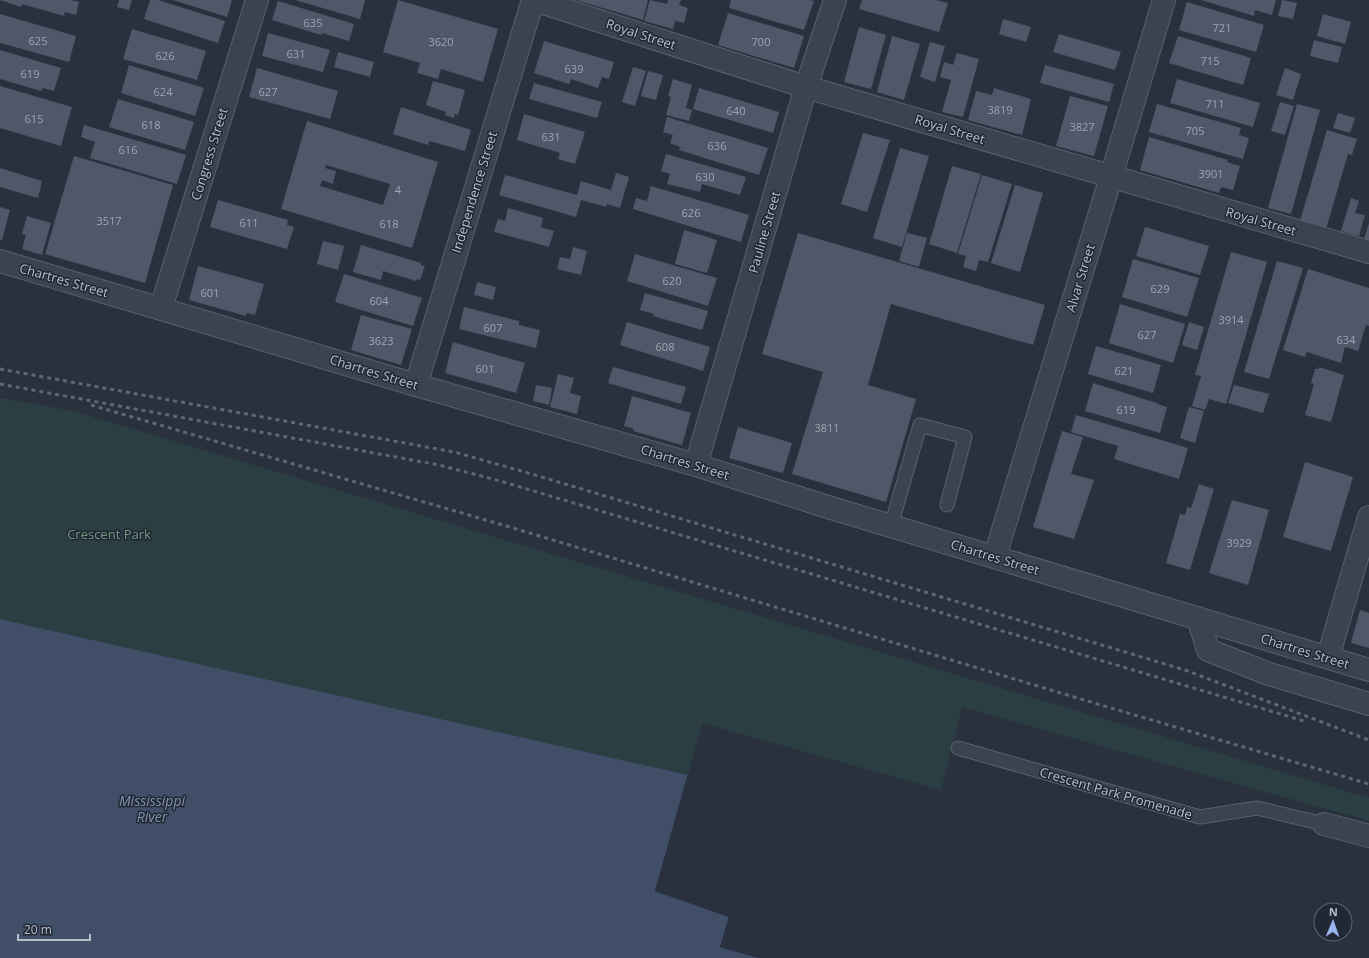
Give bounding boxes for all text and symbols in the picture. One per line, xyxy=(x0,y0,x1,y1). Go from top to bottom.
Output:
street label: Royal Street xyxy=(604,14,679,54)
house number: 635 xyxy=(304,15,322,30)
house number: 721 xyxy=(1213,20,1231,35)
house number: 625 xyxy=(29,33,47,48)
house number: 3620 xyxy=(428,34,454,49)
house number: 700 xyxy=(752,34,770,49)
house number: 631 xyxy=(287,46,305,61)
house number: 626 xyxy=(156,48,174,63)
house number: 715 xyxy=(1201,53,1219,68)
house number: 639 xyxy=(565,61,583,76)
house number: 619 xyxy=(21,66,39,81)
house number: 624 xyxy=(154,84,173,99)
house number: 627 xyxy=(259,84,277,99)
house number: 711 xyxy=(1206,96,1224,111)
house number: 3819 xyxy=(987,102,1013,117)
house number: 640 xyxy=(727,103,745,118)
street label: Congress Street xyxy=(186,105,232,202)
street label: Royal Street xyxy=(913,110,988,148)
house number: 615 xyxy=(25,111,43,126)
house number: 618 xyxy=(142,117,160,132)
house number: 3827 xyxy=(1069,119,1095,134)
house number: 705 xyxy=(1186,123,1204,138)
street label: Independence Street xyxy=(447,129,501,255)
house number: 631 xyxy=(542,129,560,144)
house number: 636 xyxy=(708,138,726,153)
house number: 616 xyxy=(119,142,137,157)
house number: 3901 xyxy=(1198,166,1224,181)
house number: 630 xyxy=(696,169,714,184)
house number: 4 xyxy=(395,182,402,197)
street label: Pauline Street xyxy=(744,189,784,275)
street label: Royal Street xyxy=(1224,202,1299,240)
house number: 626 xyxy=(682,205,700,220)
house number: 3517 xyxy=(96,213,122,228)
house number: 611 xyxy=(240,215,258,230)
house number: 618 xyxy=(380,216,398,231)
street label: Alvar Street xyxy=(1061,241,1099,314)
street label: Chartres Street xyxy=(17,259,111,301)
house number: 620 xyxy=(663,273,681,288)
house number: 629 xyxy=(1151,281,1169,296)
house number: 601 xyxy=(201,285,219,300)
house number: 604 xyxy=(370,293,389,308)
house number: 3914 xyxy=(1218,312,1244,327)
house number: 607 xyxy=(484,320,502,335)
house number: 627 xyxy=(1138,327,1156,342)
house number: 634 xyxy=(1337,332,1356,347)
house number: 3623 xyxy=(368,333,394,348)
house number: 608 xyxy=(656,339,674,354)
street label: Chartres Street xyxy=(327,350,421,394)
house number: 601 xyxy=(476,361,494,376)
house number: 621 xyxy=(1115,363,1133,378)
house number: 619 xyxy=(1117,402,1135,417)
house number: 3811 xyxy=(814,420,840,435)
street label: Chartres Street xyxy=(638,440,732,484)
park label: Crescent Park xyxy=(67,525,151,543)
street label: Chartres Street xyxy=(948,535,1042,579)
house number: 3929 xyxy=(1226,535,1252,550)
street label: Chartres Street xyxy=(1258,629,1352,673)
street label: Crescent Park Promenade xyxy=(1038,763,1194,823)
water label: Mississippi River xyxy=(119,791,186,826)
north arrow xyxy=(1313,902,1353,942)
text: N xyxy=(1329,904,1338,919)
scale bar xyxy=(18,916,90,942)
text: 20 m xyxy=(24,921,52,938)

